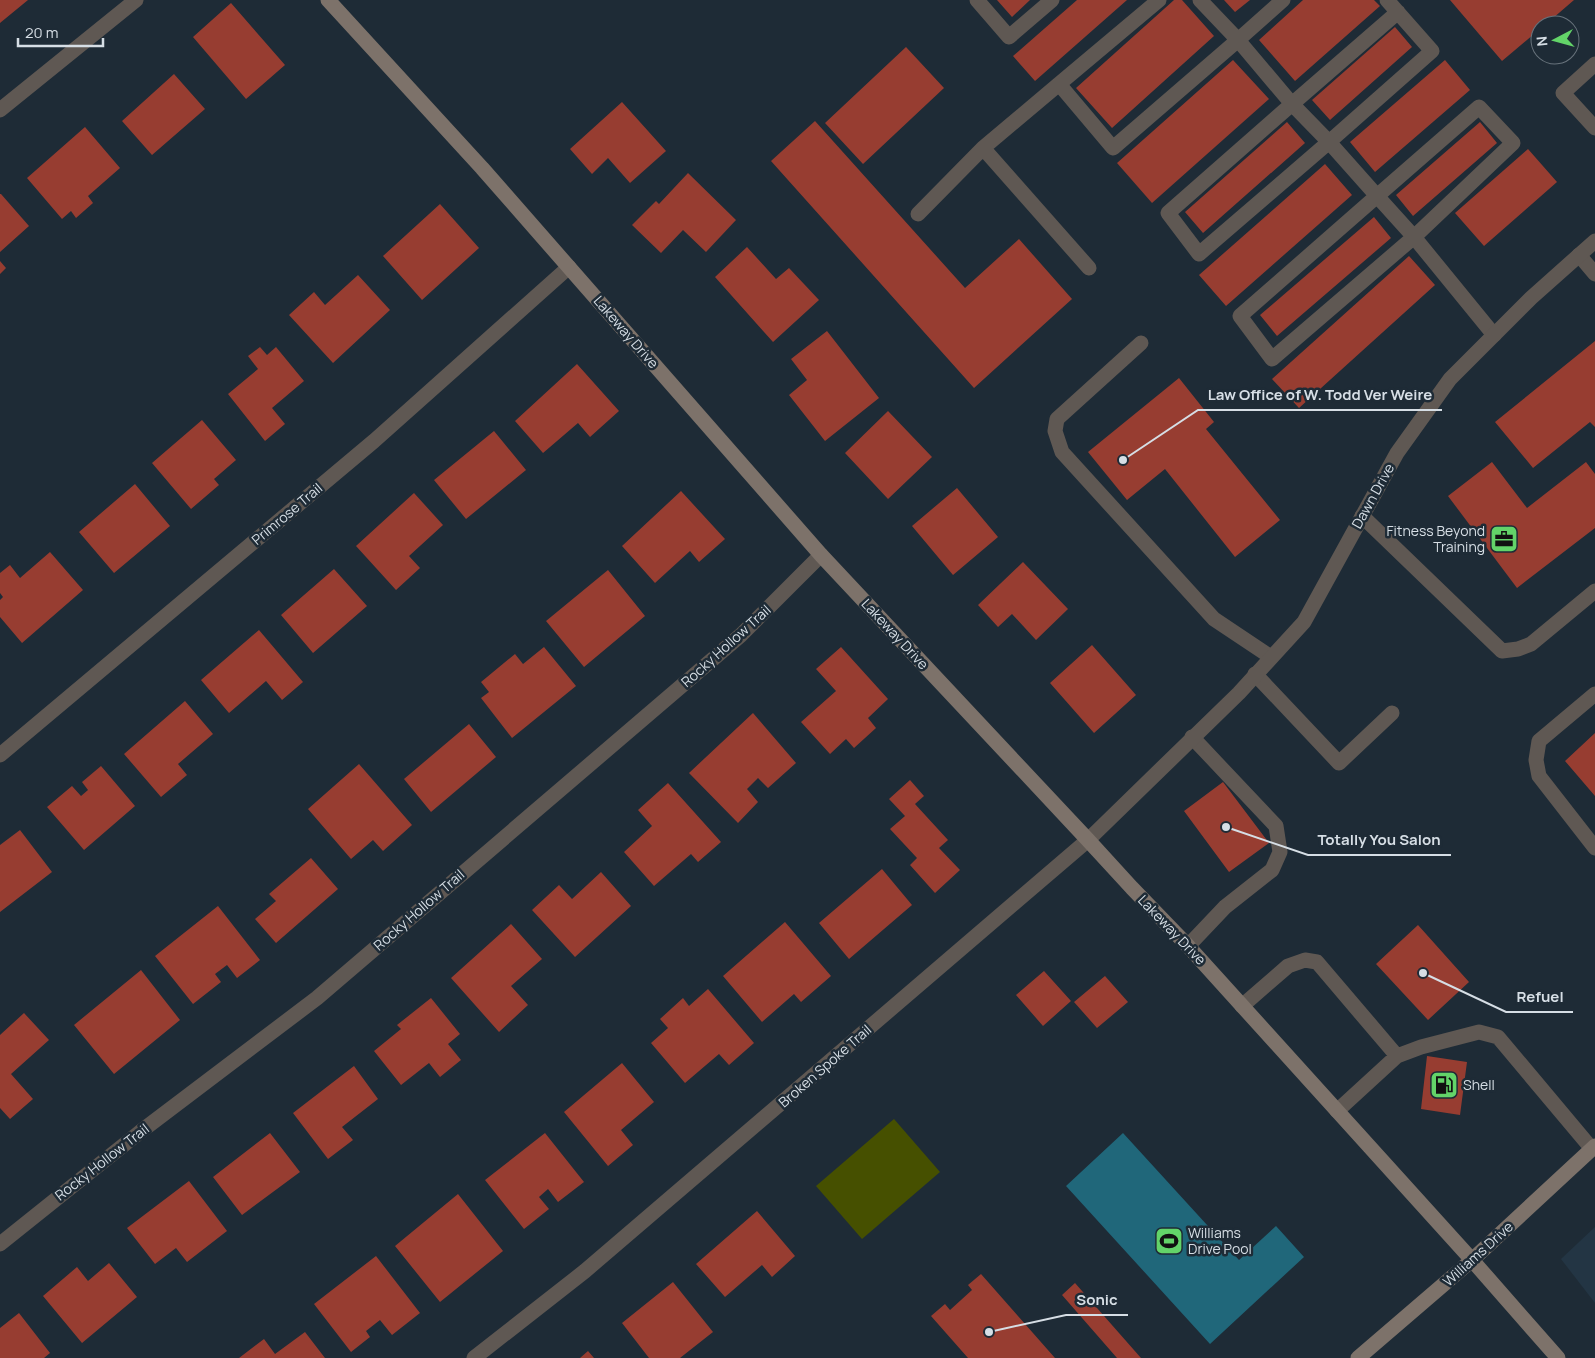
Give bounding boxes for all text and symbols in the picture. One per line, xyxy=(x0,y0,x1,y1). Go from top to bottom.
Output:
scale bar xyxy=(18,15,102,47)
north arrow xyxy=(1530,15,1580,65)
text: 20 m xyxy=(25,22,58,43)
text: N xyxy=(1532,35,1552,47)
street label: Lakeway Drive xyxy=(590,291,663,372)
callout: Law Office of W. Todd Ver Weire xyxy=(1198,380,1442,410)
text: Law Office of W. Todd Ver Weire xyxy=(1208,384,1432,405)
street label: Dawn Drive xyxy=(1347,460,1398,532)
street label: Primrose Trail xyxy=(247,478,326,549)
place label: Fitness Beyond Training xyxy=(1387,521,1485,556)
office icon: Fitness Beyond Training xyxy=(1489,524,1519,554)
street label: Lakeway Drive xyxy=(858,594,933,673)
street label: Rocky Hollow Trail xyxy=(677,600,775,691)
callout: Totally You Salon xyxy=(1308,825,1451,855)
text: Totally You Salon xyxy=(1317,829,1441,850)
street label: Rocky Hollow Trail xyxy=(369,865,468,954)
street label: Lakeway Drive xyxy=(1134,891,1211,969)
callout: Refuel xyxy=(1506,982,1573,1012)
text: Refuel xyxy=(1516,986,1564,1007)
street label: Broken Spoke Trail xyxy=(774,1020,875,1111)
fuel station icon: Shell xyxy=(1429,1070,1459,1100)
place label: Shell xyxy=(1463,1075,1495,1094)
street label: Rocky Hollow Trail xyxy=(51,1119,153,1204)
street label: Williams Drive xyxy=(1438,1217,1517,1290)
place label: Williams Drive Pool xyxy=(1188,1223,1252,1258)
sports icon: Williams Drive Pool xyxy=(1154,1226,1184,1256)
callout: Sonic xyxy=(1066,1285,1128,1315)
text: Sonic xyxy=(1076,1289,1118,1310)

